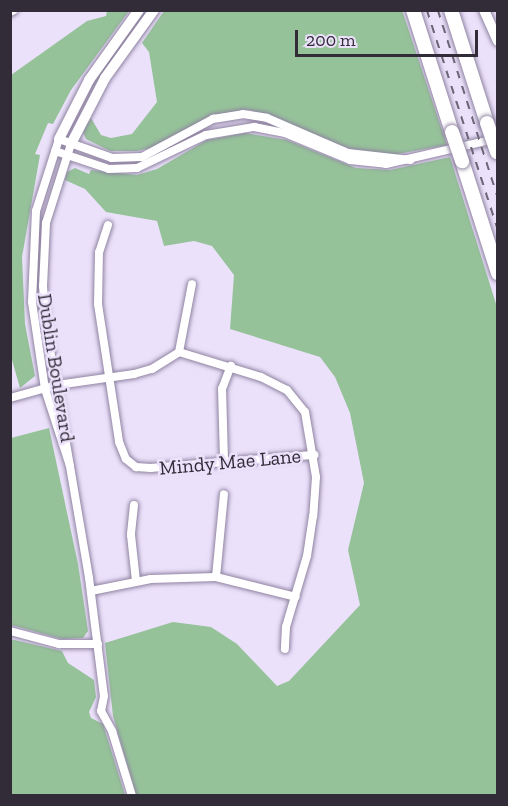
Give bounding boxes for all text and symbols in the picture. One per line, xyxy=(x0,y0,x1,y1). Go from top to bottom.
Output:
scale bar xyxy=(298,18,481,56)
text: 200 m xyxy=(306,29,356,51)
street label: Dublin Boulevard xyxy=(32,292,80,444)
street label: Mindy Mae Lane xyxy=(158,444,302,480)

